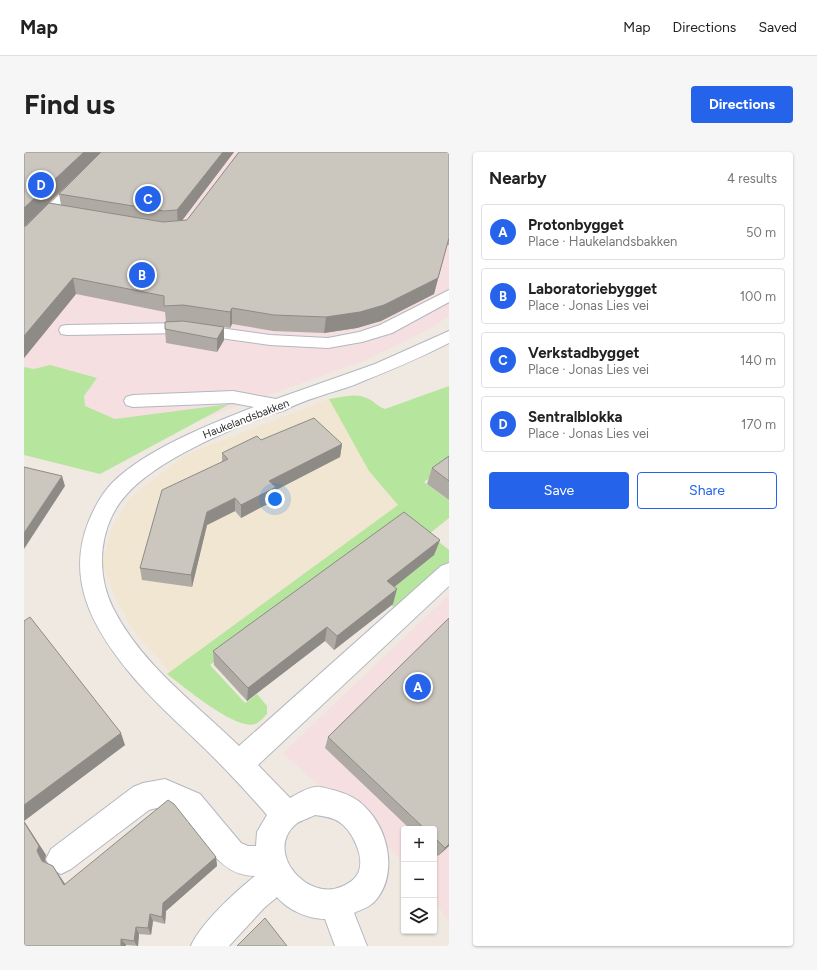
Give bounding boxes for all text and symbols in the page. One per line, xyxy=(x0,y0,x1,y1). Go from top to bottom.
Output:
text: Map xyxy=(20,16,58,39)
text: Map xyxy=(623,19,651,36)
text: Directions xyxy=(673,19,736,36)
text: Saved xyxy=(758,19,797,36)
button: Directions xyxy=(691,86,793,123)
text: Find us xyxy=(24,87,115,121)
text: Nearby xyxy=(489,168,547,188)
pin: D xyxy=(28,170,54,200)
text: 4 results xyxy=(727,171,777,186)
pin: C xyxy=(135,184,161,214)
text: Protonbygget xyxy=(528,216,624,234)
text: A xyxy=(498,225,508,240)
text: 50 m xyxy=(746,225,776,240)
text: Place · Haukelandsbakken xyxy=(528,234,677,249)
pin: B xyxy=(129,260,155,290)
text: Laboratoriebygget xyxy=(528,280,657,298)
text: B xyxy=(499,289,507,304)
text: 100 m xyxy=(740,289,776,304)
text: Place · Jonas Lies vei xyxy=(528,298,649,313)
text: Verkstadbygget xyxy=(528,344,639,362)
text: C xyxy=(498,353,508,368)
text: 140 m xyxy=(740,353,776,368)
text: Place · Jonas Lies vei xyxy=(528,362,649,377)
street label: Haukelandsbakken xyxy=(201,396,291,442)
text: Sentralblokka xyxy=(528,408,622,426)
text: D xyxy=(498,417,508,432)
text: 170 m xyxy=(741,417,776,432)
text: Place · Jonas Lies vei xyxy=(528,426,649,441)
button: Save xyxy=(489,472,629,509)
button: Share xyxy=(637,472,777,509)
your location xyxy=(265,489,285,509)
pin: A xyxy=(405,672,431,702)
map controls xyxy=(401,826,437,934)
button: + xyxy=(401,826,437,862)
button: − xyxy=(401,862,437,898)
button: layers xyxy=(401,898,437,934)

